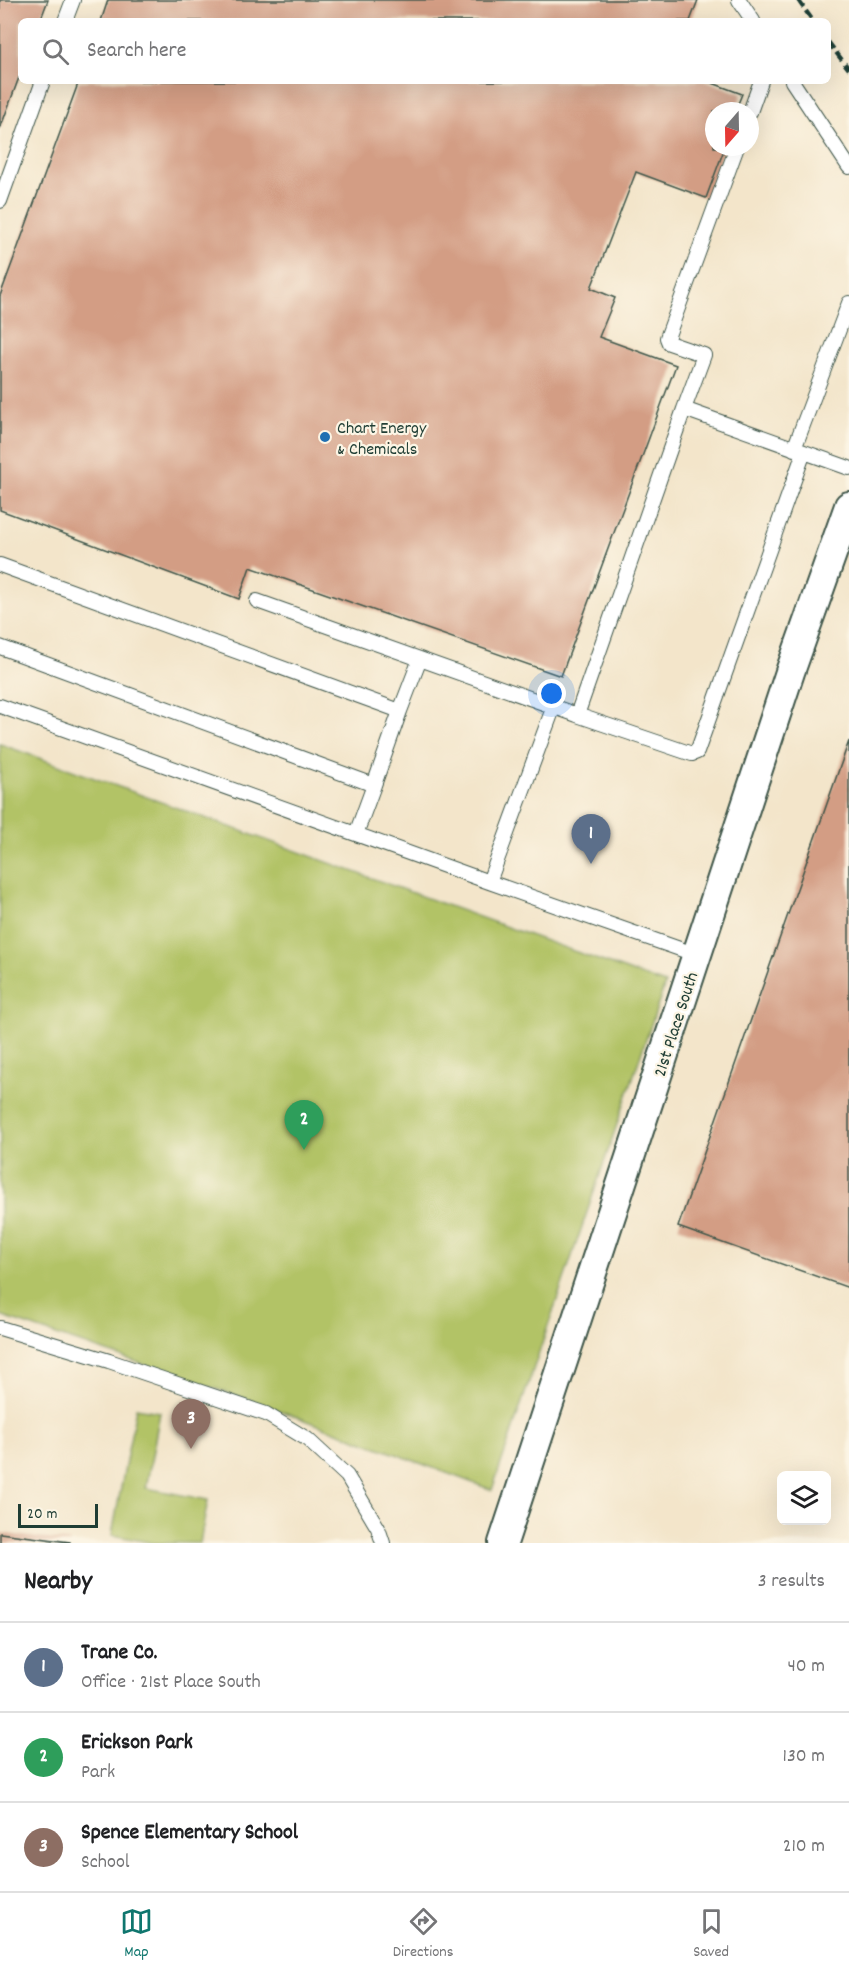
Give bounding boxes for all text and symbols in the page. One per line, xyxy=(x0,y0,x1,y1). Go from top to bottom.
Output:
search box xyxy=(18,18,831,84)
icon: search xyxy=(39,35,72,68)
text: Search here xyxy=(87,36,186,67)
north arrow xyxy=(705,102,759,156)
place label: Chart Energy & Chemicals xyxy=(337,417,427,463)
marker: Chart Energy & Chemicals xyxy=(318,430,332,444)
your location xyxy=(537,679,566,708)
pin: 1 xyxy=(572,814,610,864)
street label: 21st Place South xyxy=(649,969,706,1080)
pin: 2 xyxy=(284,1100,324,1150)
pin: 3 xyxy=(172,1400,210,1449)
map controls xyxy=(777,1471,831,1525)
button: layers xyxy=(777,1471,831,1525)
scale bar xyxy=(18,1501,98,1528)
text: 20 m xyxy=(27,1503,57,1526)
text: Nearby xyxy=(24,1564,92,1601)
text: 3 results xyxy=(758,1568,825,1596)
text: Trane Co. xyxy=(81,1638,157,1669)
text: 1 xyxy=(41,1653,46,1681)
text: 40 m xyxy=(787,1653,825,1681)
text: Office · 21st Place South xyxy=(81,1669,261,1697)
text: Erickson Park xyxy=(81,1728,193,1759)
text: 2 xyxy=(39,1743,48,1771)
text: 130 m xyxy=(783,1743,825,1771)
text: Park xyxy=(81,1759,115,1787)
text: Spence Elementary School xyxy=(81,1818,298,1849)
text: 3 xyxy=(39,1833,48,1861)
text: 210 m xyxy=(783,1833,825,1861)
text: School xyxy=(81,1849,130,1877)
tab: Map xyxy=(120,1905,153,1964)
tab: Directions xyxy=(393,1905,453,1964)
tab: Saved xyxy=(693,1905,729,1964)

